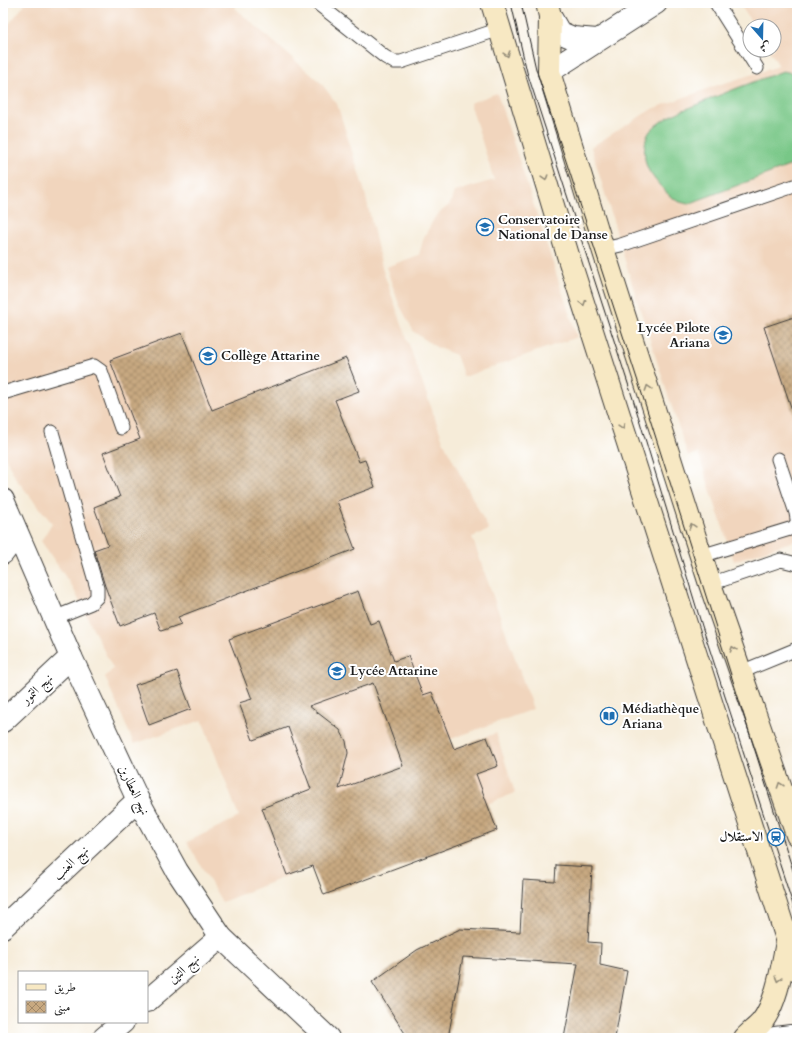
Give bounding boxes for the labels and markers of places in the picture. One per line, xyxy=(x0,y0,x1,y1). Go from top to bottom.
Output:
place label: Conservatoire National de Danse xyxy=(498,211,608,244)
school or university icon: Conservatoire National de Danse xyxy=(475,217,495,237)
place label: Lycée Pilote Ariana xyxy=(638,319,711,352)
school or university icon: Lycée Pilote Ariana xyxy=(713,325,733,345)
school or university icon: Collège Attarine xyxy=(198,346,218,366)
place label: Collège Attarine xyxy=(221,347,320,365)
school or university icon: Lycée Attarine xyxy=(327,661,347,681)
place label: Lycée Attarine xyxy=(350,662,438,680)
place label: Médiathèque Ariana xyxy=(622,700,699,733)
library icon: Médiathèque Ariana xyxy=(599,706,619,726)
station icon: الاستقلال xyxy=(766,827,786,847)
place label: الاستقلال xyxy=(720,828,763,846)

